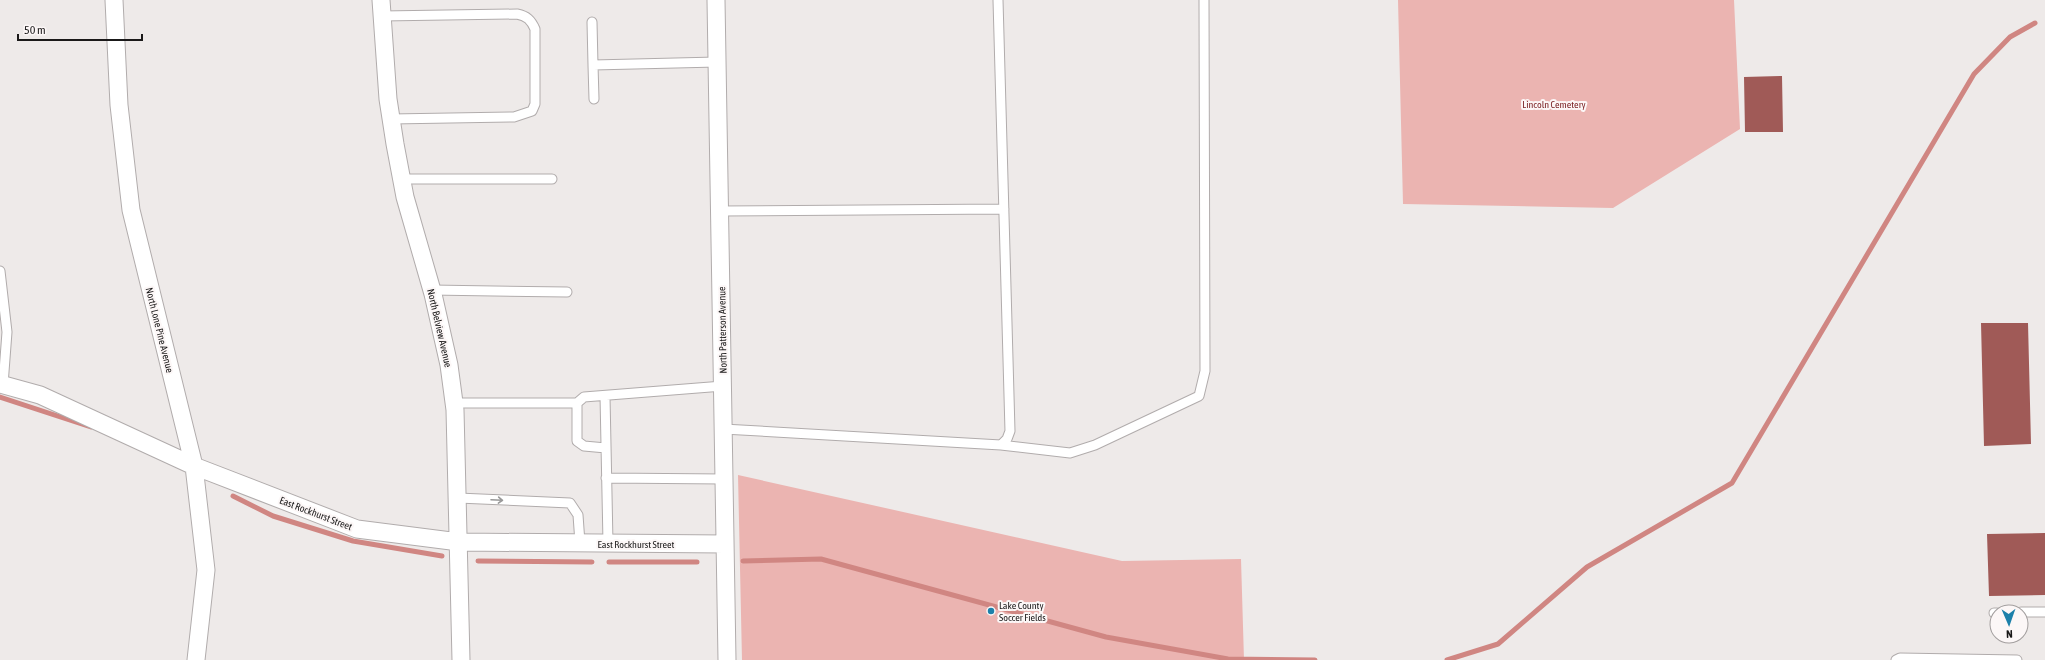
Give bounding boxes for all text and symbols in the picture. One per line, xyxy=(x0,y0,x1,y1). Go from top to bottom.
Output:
scale bar xyxy=(18,16,142,42)
text: 50 m xyxy=(24,23,46,37)
park label: Lincoln Cemetery xyxy=(1522,99,1586,110)
street label: North Lone Pine Avenue xyxy=(144,286,176,374)
street label: North Patterson Avenue xyxy=(716,286,729,374)
street label: North Belview Avenue xyxy=(425,288,454,369)
street label: East Rockhurst Street xyxy=(278,495,354,532)
one-way arrow xyxy=(490,496,503,504)
street label: East Rockhurst Street xyxy=(598,539,675,550)
place label: Lake County Soccer Fields xyxy=(999,600,1046,623)
north arrow xyxy=(1989,604,2029,644)
marker: Lake County Soccer Fields xyxy=(986,606,996,616)
text: N xyxy=(2006,628,2013,640)

